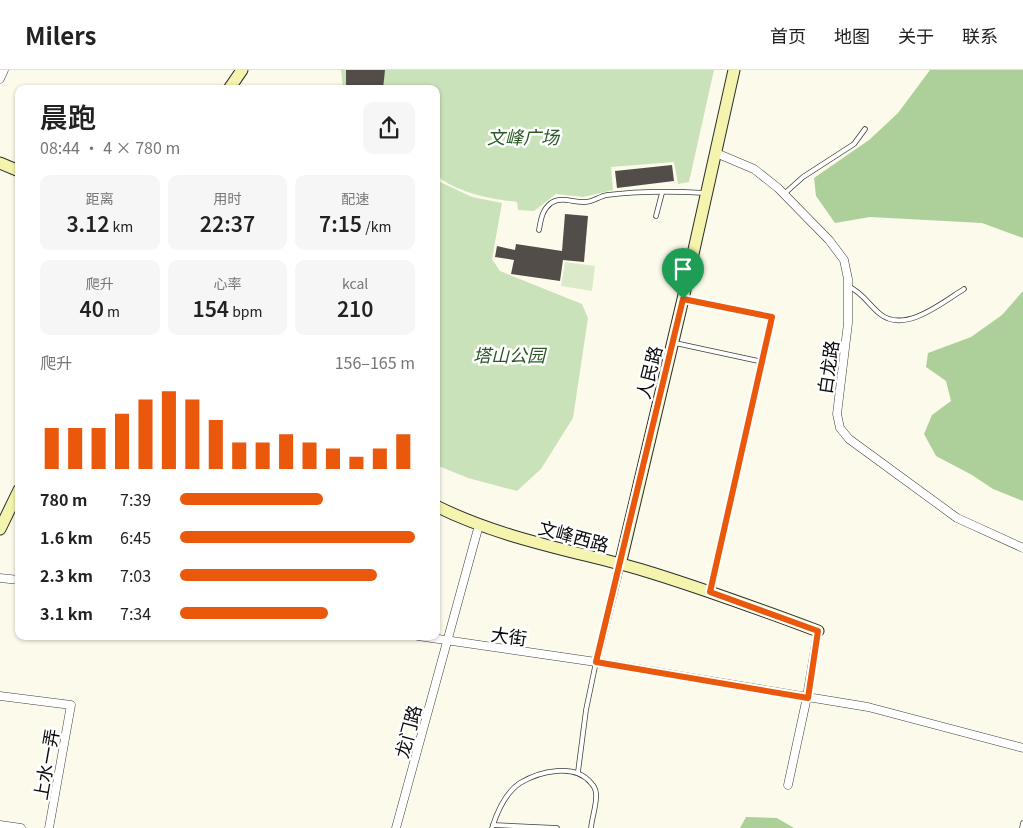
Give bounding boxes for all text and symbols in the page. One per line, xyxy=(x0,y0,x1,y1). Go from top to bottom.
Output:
text: Milers xyxy=(25,17,96,52)
text: 首页 xyxy=(770,22,806,48)
text: 地图 xyxy=(834,22,870,48)
text: 关于 xyxy=(898,22,934,48)
text: 联系 xyxy=(962,22,998,48)
text: 晨跑 xyxy=(40,96,96,136)
button: share xyxy=(363,102,415,154)
park label: 文峰广场 xyxy=(487,123,561,149)
text: 08:44 · 4 × 780 m xyxy=(40,135,180,159)
text: 距离 xyxy=(86,188,114,208)
text: 用时 xyxy=(213,188,241,208)
text: 配速 xyxy=(341,188,369,208)
text: 3.12 xyxy=(66,208,109,238)
text: 22:37 xyxy=(200,208,255,238)
text: 7:15 xyxy=(319,208,362,238)
text: km xyxy=(109,216,133,236)
text: /km xyxy=(362,216,391,236)
pin xyxy=(662,248,704,299)
icon: arrive xyxy=(669,255,697,283)
text: 爬升 xyxy=(86,273,114,293)
text: 心率 xyxy=(213,273,241,293)
text: kcal xyxy=(342,273,368,293)
text: 40 xyxy=(80,293,104,323)
text: 154 xyxy=(193,293,229,323)
text: 210 xyxy=(337,293,373,323)
text: m xyxy=(104,301,120,321)
text: bpm xyxy=(229,301,262,321)
street label: 白龙路 xyxy=(810,338,844,396)
park label: 塔山公园 xyxy=(473,341,548,367)
street label: 人民路 xyxy=(629,343,667,401)
text: 爬升 xyxy=(40,350,72,374)
text: 156–165 m xyxy=(335,350,415,374)
text: 780 m xyxy=(40,487,87,511)
text: 7:39 xyxy=(120,487,151,511)
street label: 文峰西路 xyxy=(536,513,612,557)
text: 1.6 km xyxy=(40,525,93,549)
text: 6:45 xyxy=(120,525,151,549)
text: 2.3 km xyxy=(40,563,93,587)
text: 7:03 xyxy=(120,563,151,587)
text: 3.1 km xyxy=(40,601,93,625)
text: 7:34 xyxy=(120,601,151,625)
street label: 大街 xyxy=(489,620,529,650)
street label: 龙门路 xyxy=(387,702,427,760)
street label: 上水一弄 xyxy=(26,726,64,802)

